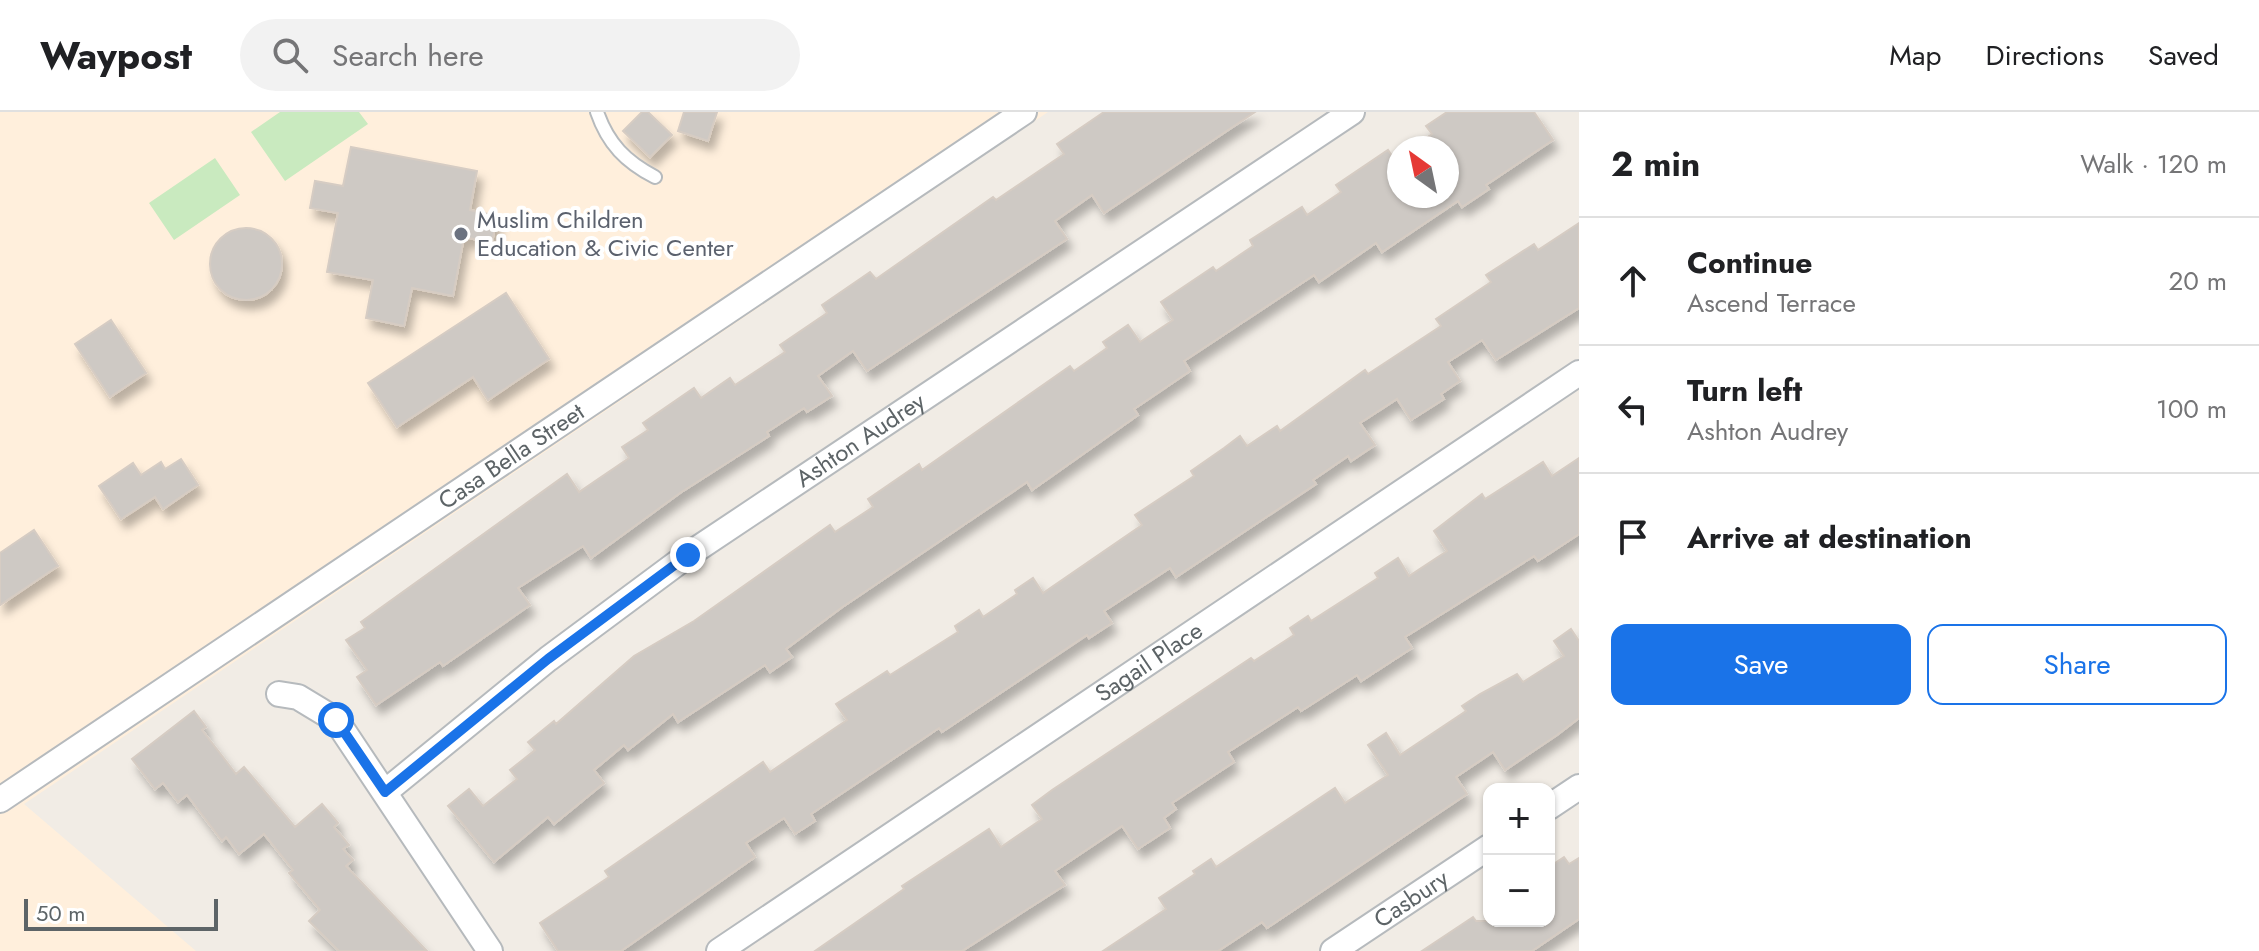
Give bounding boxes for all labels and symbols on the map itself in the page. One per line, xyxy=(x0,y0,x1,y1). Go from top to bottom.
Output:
north arrow xyxy=(1387,136,1459,208)
place label: Muslim Children Education & Civic Center xyxy=(477,202,734,265)
marker: Muslim Children Education & Civic Center xyxy=(452,225,470,243)
street label: Ashton Audrey xyxy=(788,383,932,495)
street label: Casa Bella Street xyxy=(431,394,591,518)
route end xyxy=(670,537,706,573)
street label: Sagail Place xyxy=(1088,613,1209,710)
route start xyxy=(318,702,354,738)
street label: Casbury xyxy=(1366,860,1456,936)
scale bar xyxy=(24,895,218,931)

